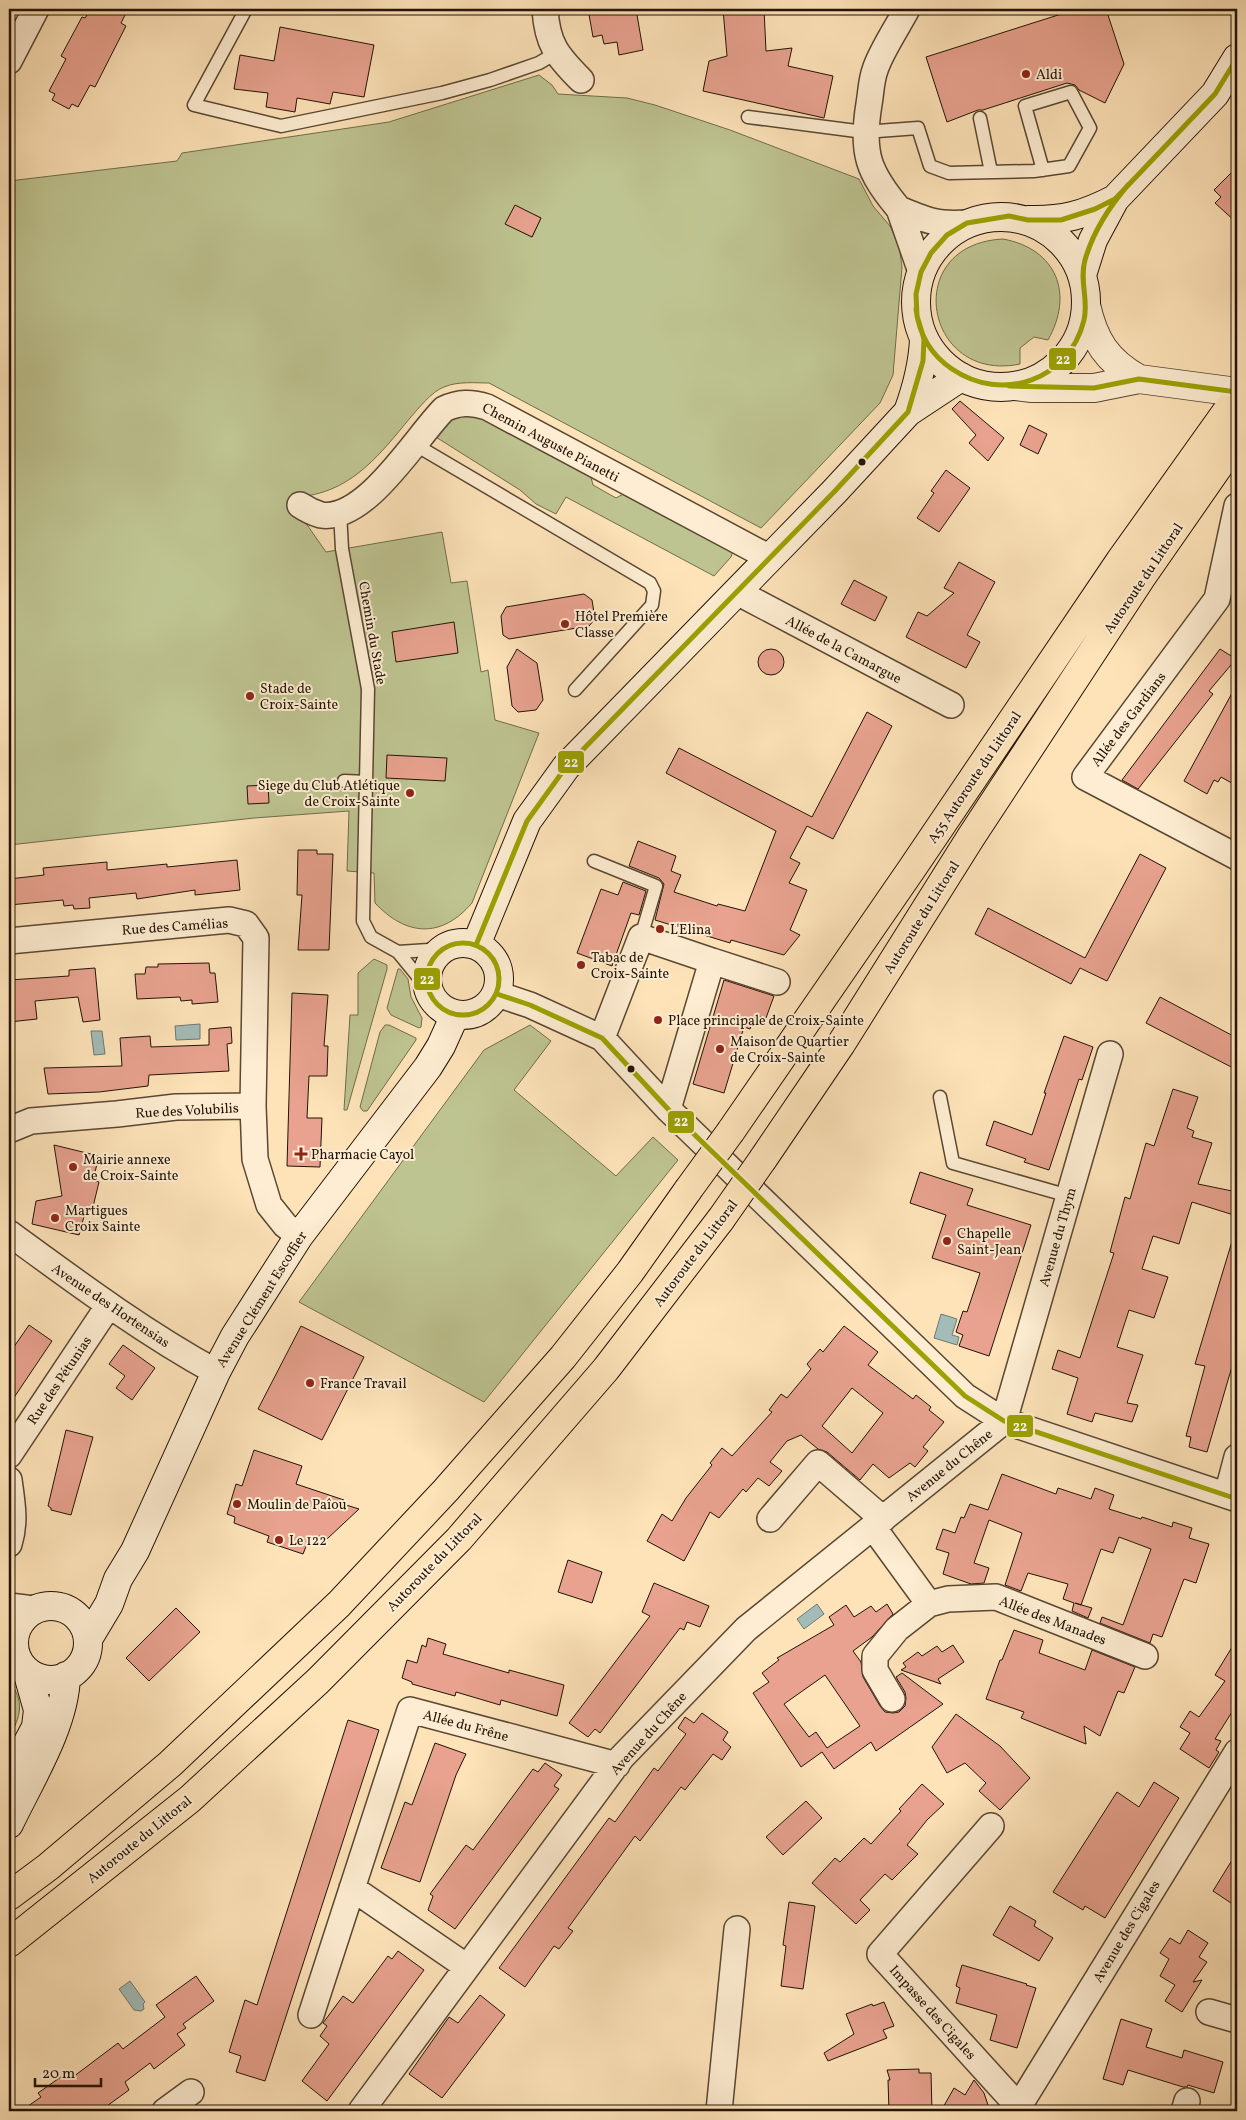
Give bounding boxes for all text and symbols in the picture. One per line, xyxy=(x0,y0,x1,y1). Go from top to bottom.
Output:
place label: Aldi xyxy=(1036,66,1062,85)
marker: Aldi xyxy=(1020,68,1032,80)
line badge: 22 xyxy=(1048,347,1077,371)
text: 22 xyxy=(1056,351,1070,370)
street label: Chemin Auguste Pianetti xyxy=(478,399,622,488)
unlabelled marker xyxy=(857,457,867,467)
street label: Autoroute du Littoral xyxy=(1100,520,1188,638)
street label: Chemin du Stade xyxy=(353,580,390,687)
place label: Hôtel Première Classe xyxy=(575,608,668,643)
street label: Allée de la Camargue xyxy=(782,612,905,689)
marker: Hôtel Première Classe xyxy=(559,618,571,630)
street label: Allée des Gardians xyxy=(1087,669,1171,771)
place label: Stade de Croix-Sainte xyxy=(260,680,338,715)
marker: Stade de Croix-Sainte xyxy=(244,690,256,702)
street label: A55 Autoroute du Littoral xyxy=(924,708,1027,848)
line badge: 22 xyxy=(557,750,585,774)
text: 22 xyxy=(564,754,578,773)
place label: Siege du Club Atlétique de Croix-Sainte xyxy=(258,777,400,812)
marker: Siege du Club Atlétique de Croix-Sainte xyxy=(404,787,416,799)
street label: Autoroute du Littoral xyxy=(880,858,965,978)
street label: Rue des Camélias xyxy=(121,914,229,941)
place label: L'Elina xyxy=(670,921,711,940)
marker: L'Elina xyxy=(654,923,666,935)
place label: Tabac de Croix-Sainte xyxy=(591,949,669,984)
marker: Tabac de Croix-Sainte xyxy=(575,959,587,971)
line badge: 22 xyxy=(413,967,441,991)
text: 22 xyxy=(420,971,434,990)
place label: Place principale de Croix-Sainte xyxy=(668,1012,864,1031)
marker: Place principale de Croix-Sainte xyxy=(652,1014,664,1026)
place label: Maison de Quartier de Croix-Sainte xyxy=(730,1033,849,1068)
marker: Maison de Quartier de Croix-Sainte xyxy=(714,1043,726,1055)
unlabelled marker xyxy=(626,1064,636,1074)
street label: Rue des Volubilis xyxy=(135,1099,239,1124)
line badge: 22 xyxy=(667,1110,695,1134)
text: 22 xyxy=(674,1113,688,1132)
place label: Pharmacie Cayol xyxy=(311,1146,414,1165)
marker: Pharmacie Cayol xyxy=(295,1148,307,1160)
place label: Mairie annexe de Croix-Sainte xyxy=(83,1151,179,1186)
marker: Mairie annexe de Croix-Sainte xyxy=(67,1161,79,1173)
street label: Avenue du Thym xyxy=(1035,1186,1082,1289)
street label: Autoroute du Littoral xyxy=(650,1196,743,1311)
place label: Martigues Croix Sainte xyxy=(65,1202,141,1237)
marker: Martigues Croix Sainte xyxy=(49,1212,61,1224)
place label: Chapelle Saint-Jean xyxy=(957,1225,1021,1260)
street label: Avenue Clément Escoffier xyxy=(212,1228,312,1372)
marker: Chapelle Saint-Jean xyxy=(941,1235,953,1247)
street label: Avenue des Hortensias xyxy=(47,1260,173,1353)
street label: Rue des Pétunias xyxy=(24,1333,97,1429)
place label: France Travail xyxy=(320,1375,407,1394)
marker: France Travail xyxy=(304,1377,316,1389)
line badge: 22 xyxy=(1006,1414,1034,1438)
text: 22 xyxy=(1013,1418,1027,1437)
street label: Avenue du Chêne xyxy=(903,1425,998,1507)
place label: Moulin de Paîou xyxy=(247,1496,347,1515)
marker: Moulin de Paîou xyxy=(231,1498,243,1510)
street label: Autoroute du Littoral xyxy=(383,1510,487,1616)
place label: Le 122 xyxy=(289,1532,327,1551)
marker: Le 122 xyxy=(273,1534,285,1546)
street label: Allée des Manades xyxy=(996,1592,1109,1651)
street label: Avenue du Chêne xyxy=(606,1688,692,1780)
street label: Allée du Frêne xyxy=(421,1706,511,1747)
street label: Autoroute du Littoral xyxy=(84,1792,196,1888)
street label: Avenue des Cigales xyxy=(1089,1877,1165,1986)
street label: Impasse des Cigales xyxy=(884,1962,980,2064)
scale bar xyxy=(35,2055,101,2087)
text: 20 m xyxy=(42,2064,75,2085)

